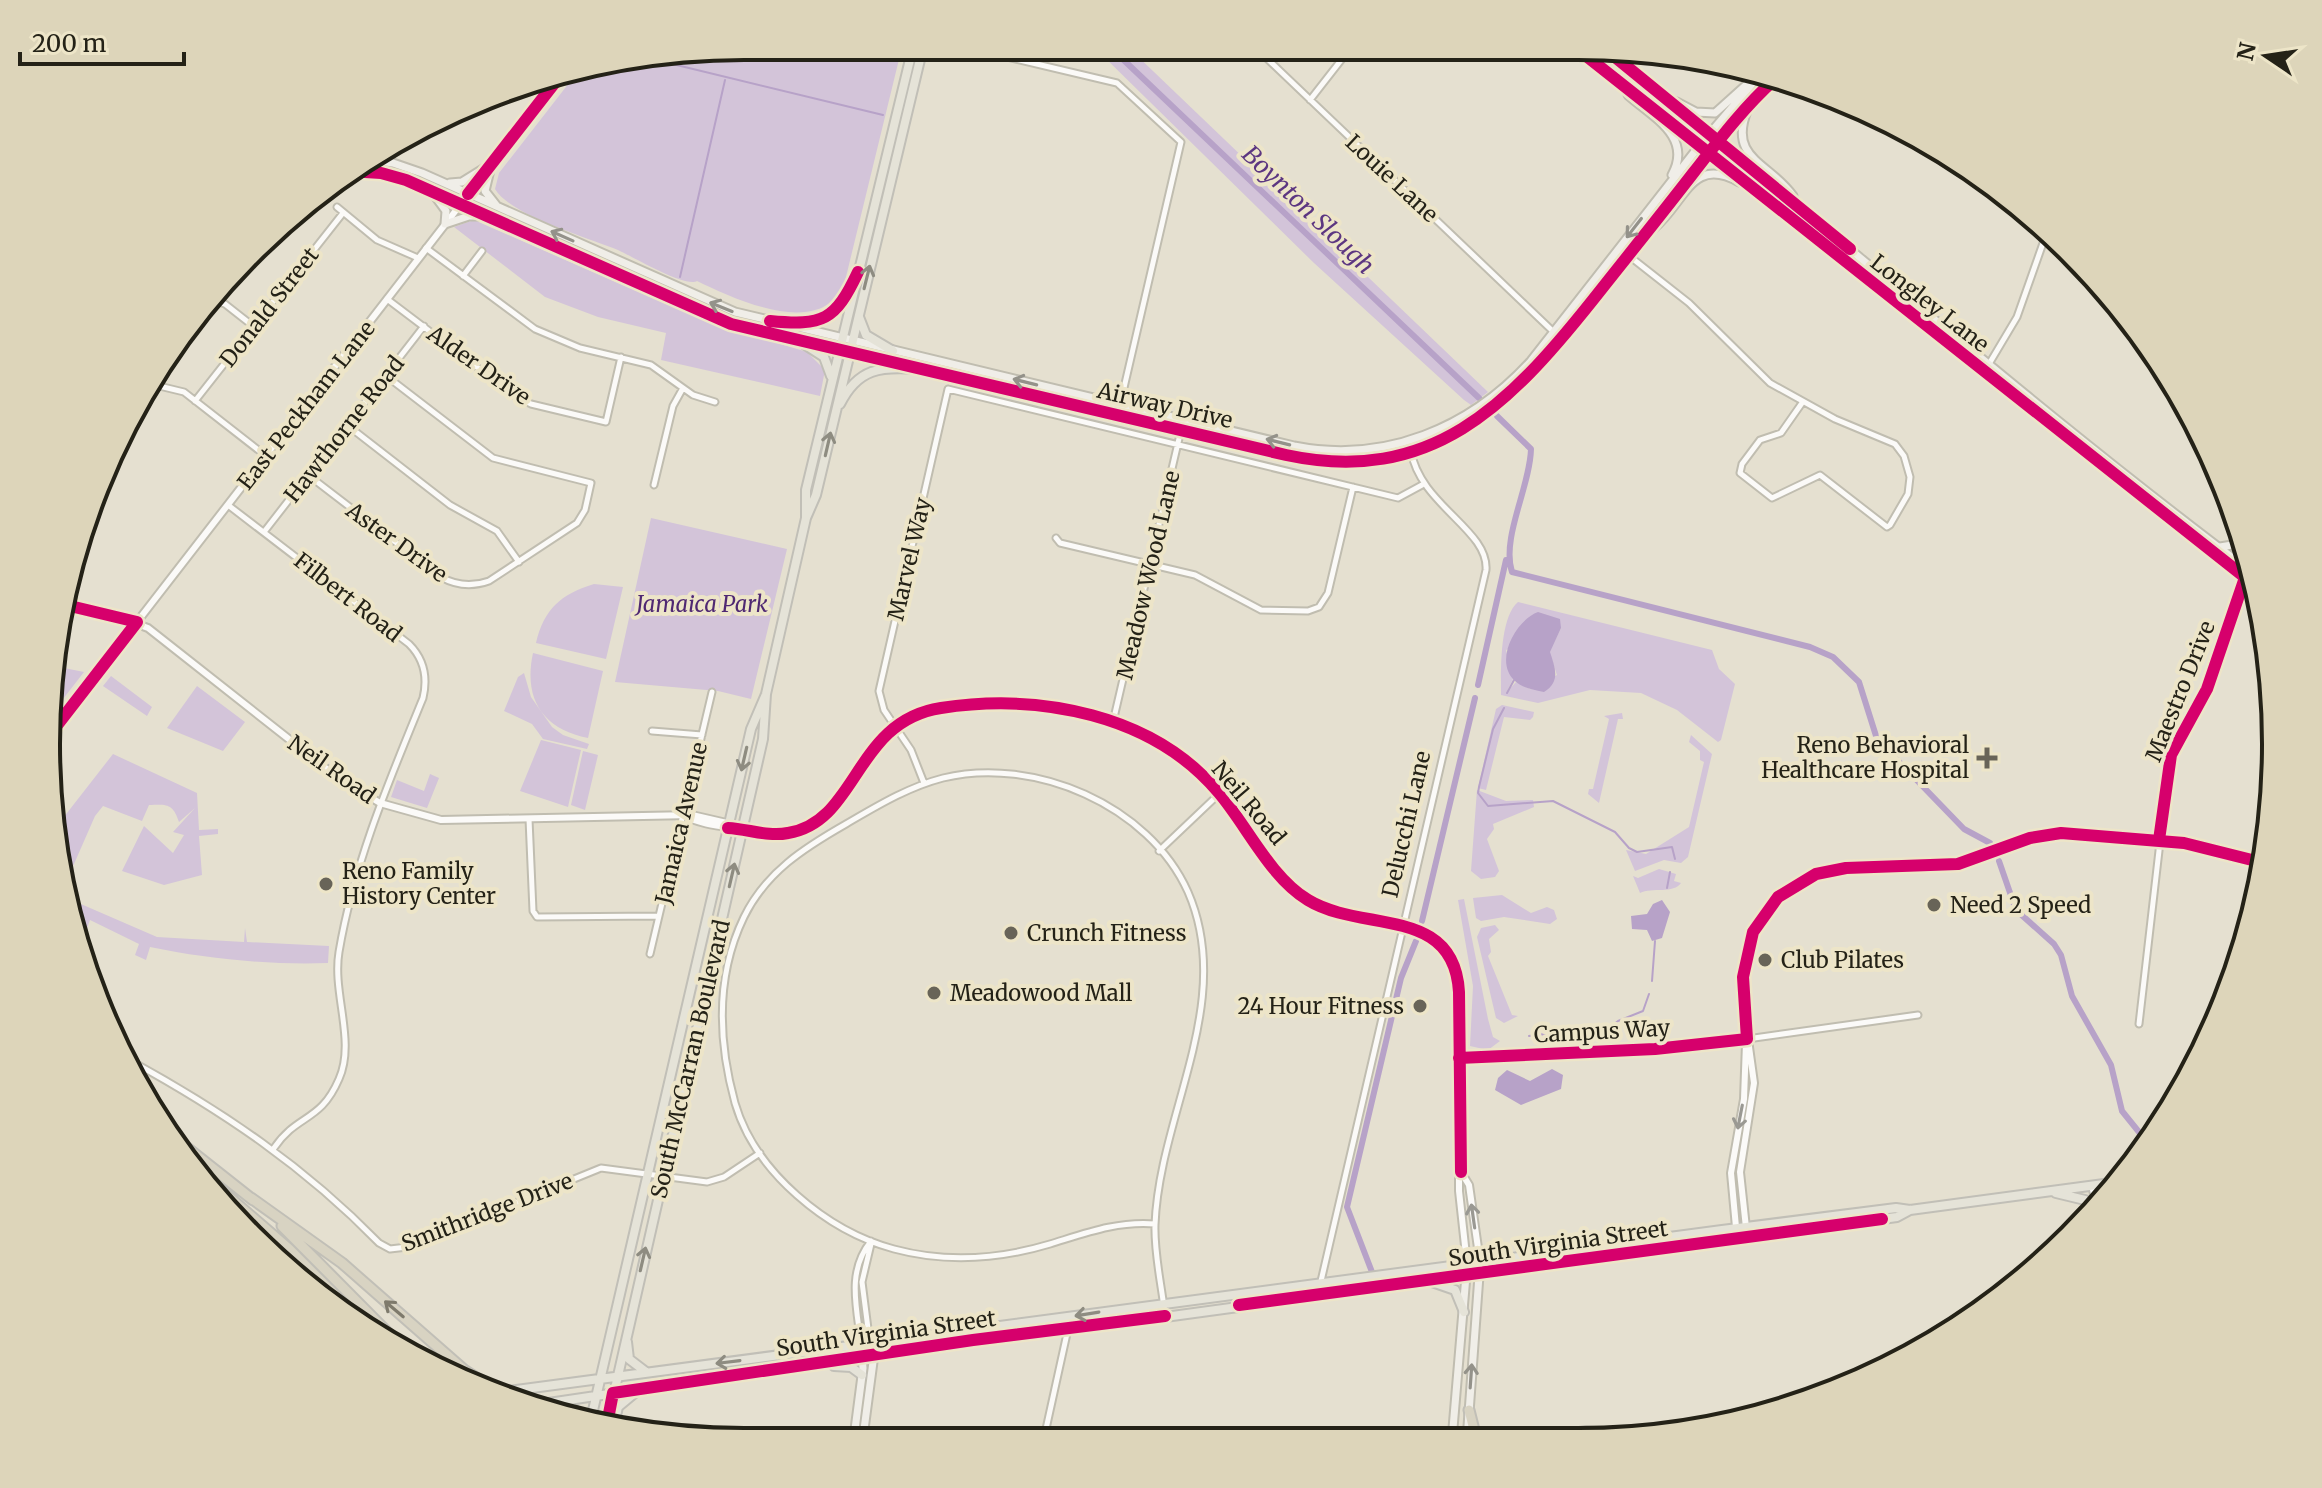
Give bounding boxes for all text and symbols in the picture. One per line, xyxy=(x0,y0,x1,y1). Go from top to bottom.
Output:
scale bar xyxy=(20,16,184,66)
north arrow xyxy=(2226,16,2306,96)
text: 200 m xyxy=(32,28,107,59)
text: N xyxy=(2231,39,2262,63)
street label: Louie Lane xyxy=(1340,128,1444,228)
water label: Boynton Slough xyxy=(1236,139,1381,281)
one-way arrow xyxy=(1625,217,1643,238)
one-way arrow xyxy=(550,228,574,243)
street label: Donald Street xyxy=(213,241,325,373)
street label: Longley Lane xyxy=(1865,248,1995,358)
one-way arrow xyxy=(861,265,876,290)
one-way arrow xyxy=(709,298,734,313)
street label: East Peckham Lane xyxy=(231,315,381,495)
street label: Alder Drive xyxy=(421,319,536,411)
street label: Hawthorne Road xyxy=(278,350,410,508)
one-way arrow xyxy=(1013,374,1039,389)
street label: Airway Drive xyxy=(1094,376,1235,434)
one-way arrow xyxy=(821,431,836,457)
one-way arrow xyxy=(1266,434,1292,449)
street label: Meadow Wood Lane xyxy=(1110,468,1186,682)
street label: Aster Drive xyxy=(340,495,453,588)
street label: Marvel Way xyxy=(881,495,937,623)
street label: Filbert Road xyxy=(288,546,408,648)
park label: Jamaica Park xyxy=(634,590,768,618)
street label: Maestro Drive xyxy=(2139,617,2221,765)
street label: Neil Road xyxy=(283,729,381,809)
place label: Reno Behavioral Healthcare Hospital xyxy=(1761,731,1969,784)
street label: Jamaica Avenue xyxy=(649,739,713,908)
one-way arrow xyxy=(735,746,750,772)
marker: Reno Behavioral Healthcare Hospital xyxy=(1976,747,1998,769)
street label: Delucchi Lane xyxy=(1376,748,1436,900)
street label: Neil Road xyxy=(1206,755,1292,851)
place label: Reno Family History Center xyxy=(342,857,496,910)
one-way arrow xyxy=(725,863,740,888)
marker: Reno Family History Center xyxy=(317,875,335,893)
place label: Need 2 Speed xyxy=(1950,891,2091,919)
marker: Need 2 Speed xyxy=(1925,896,1943,914)
street label: South McCarran Boulevard xyxy=(644,917,736,1201)
place label: Crunch Fitness xyxy=(1027,919,1186,947)
marker: Crunch Fitness xyxy=(1002,924,1020,942)
place label: Club Pilates xyxy=(1781,946,1904,974)
marker: Club Pilates xyxy=(1756,951,1774,969)
place label: Meadowood Mall xyxy=(950,979,1132,1007)
marker: Meadowood Mall xyxy=(925,984,943,1002)
place label: 24 Hour Fitness xyxy=(1237,992,1404,1020)
marker: 24 Hour Fitness xyxy=(1411,997,1429,1015)
street label: Campus Way xyxy=(1533,1013,1671,1049)
one-way arrow xyxy=(1732,1104,1747,1129)
street label: Smithridge Drive xyxy=(397,1166,577,1258)
one-way arrow xyxy=(1465,1204,1480,1229)
street label: South Virginia Street xyxy=(1447,1214,1670,1272)
one-way arrow xyxy=(637,1247,652,1273)
one-way arrow xyxy=(384,1300,405,1318)
street label: South Virginia Street xyxy=(775,1304,998,1362)
one-way arrow xyxy=(1075,1308,1100,1323)
one-way arrow xyxy=(715,1355,742,1370)
one-way arrow xyxy=(1464,1363,1479,1390)

